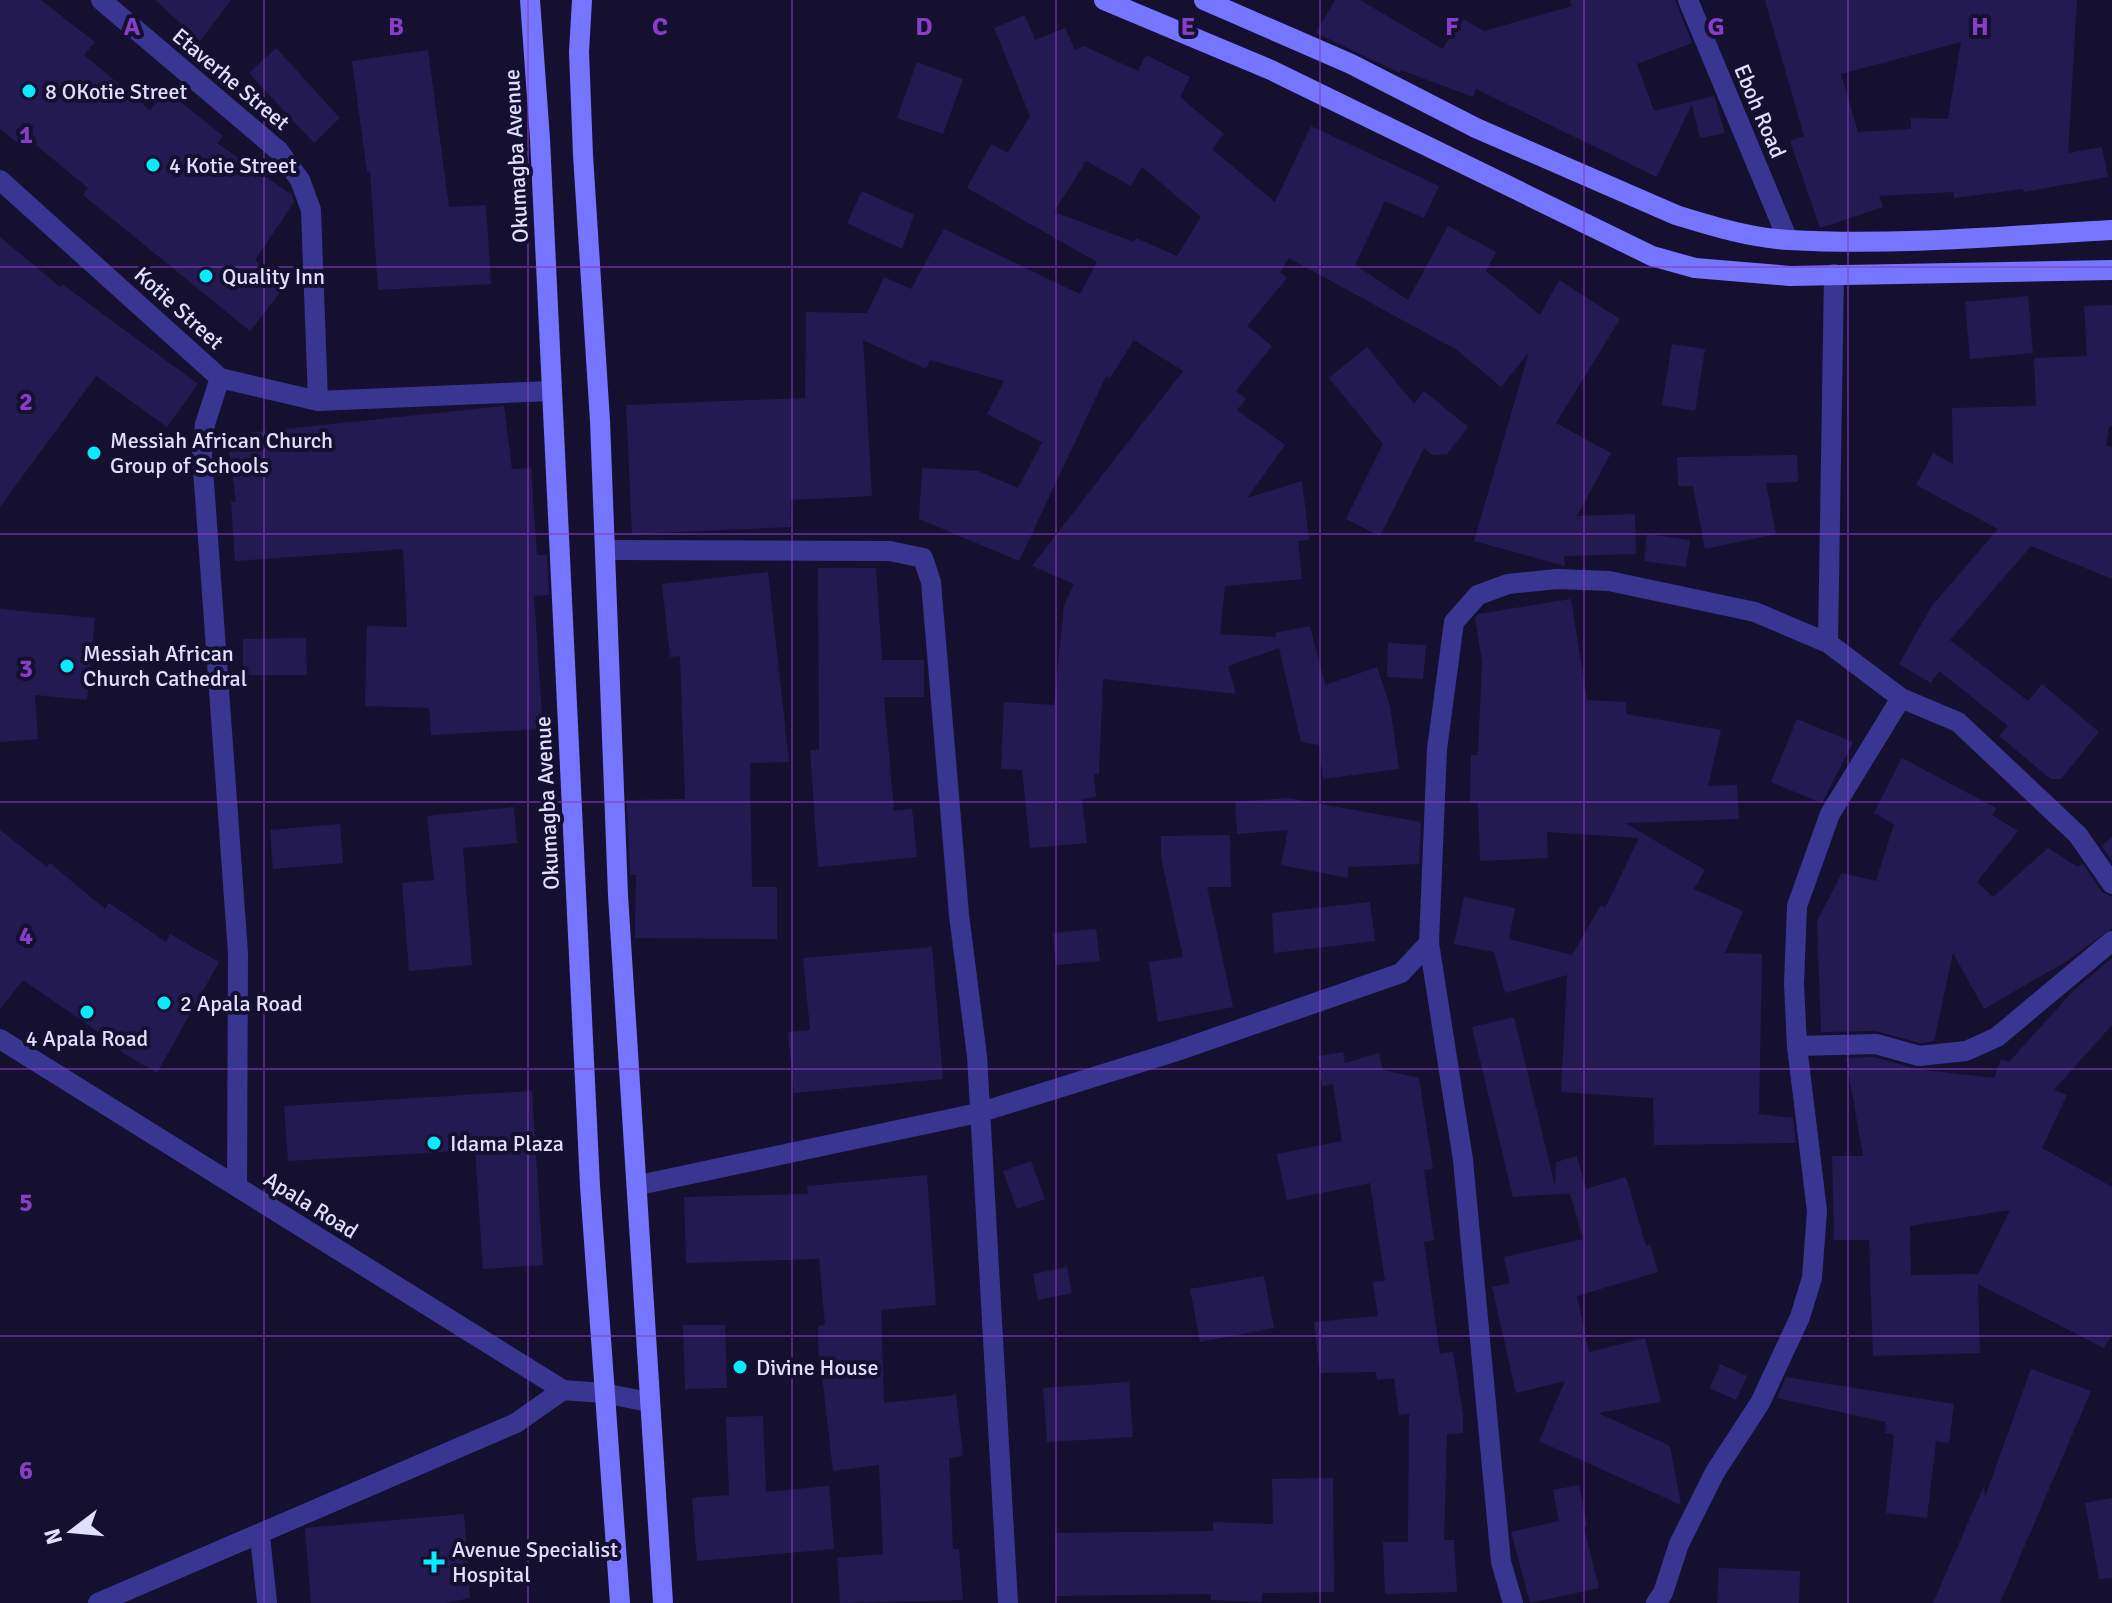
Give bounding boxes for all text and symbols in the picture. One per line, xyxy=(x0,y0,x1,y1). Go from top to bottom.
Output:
text: A xyxy=(124,11,141,43)
text: B xyxy=(388,11,404,43)
text: C xyxy=(652,11,668,43)
text: D xyxy=(915,11,933,43)
text: E xyxy=(1181,11,1195,43)
text: F xyxy=(1445,11,1459,43)
text: G xyxy=(1707,11,1725,43)
text: H xyxy=(1971,11,1989,43)
street label: Etaverhe Street xyxy=(167,22,295,136)
street label: Eboh Road xyxy=(1728,60,1792,162)
street label: Okumagba Avenue xyxy=(498,69,534,243)
place label: 8 OKotie Street xyxy=(45,78,187,105)
marker: 8 OKotie Street xyxy=(20,82,38,100)
text: 1 xyxy=(19,119,33,151)
place label: 4 Kotie Street xyxy=(169,152,297,179)
marker: 4 Kotie Street xyxy=(144,156,162,174)
street label: Kotie Street xyxy=(129,261,229,355)
place label: Quality Inn xyxy=(222,263,325,290)
marker: Quality Inn xyxy=(197,267,215,285)
text: 2 xyxy=(19,386,33,418)
place label: Messiah African Church Group of Schools xyxy=(110,427,333,479)
marker: Messiah African Church Group of Schools xyxy=(85,444,103,462)
place label: Messiah African Church Cathedral xyxy=(83,640,247,692)
text: 3 xyxy=(19,653,33,685)
marker: Messiah African Church Cathedral xyxy=(58,657,76,675)
street label: Okumagba Avenue xyxy=(529,716,565,890)
text: 4 xyxy=(19,920,33,952)
place label: 2 Apala Road xyxy=(180,990,303,1017)
marker: 2 Apala Road xyxy=(155,994,173,1012)
marker: 4 Apala Road xyxy=(78,1003,96,1021)
place label: 4 Apala Road xyxy=(26,1025,148,1052)
place label: Idama Plaza xyxy=(450,1130,564,1157)
marker: Idama Plaza xyxy=(425,1134,443,1152)
street label: Apala Road xyxy=(259,1166,363,1244)
text: 5 xyxy=(19,1187,33,1219)
place label: Divine House xyxy=(756,1354,879,1381)
marker: Divine House xyxy=(731,1358,749,1376)
text: 6 xyxy=(19,1455,33,1487)
north arrow xyxy=(32,1491,112,1571)
text: N xyxy=(38,1525,68,1547)
place label: Avenue Specialist Hospital xyxy=(452,1536,618,1588)
marker: Avenue Specialist Hospital xyxy=(423,1551,445,1573)

